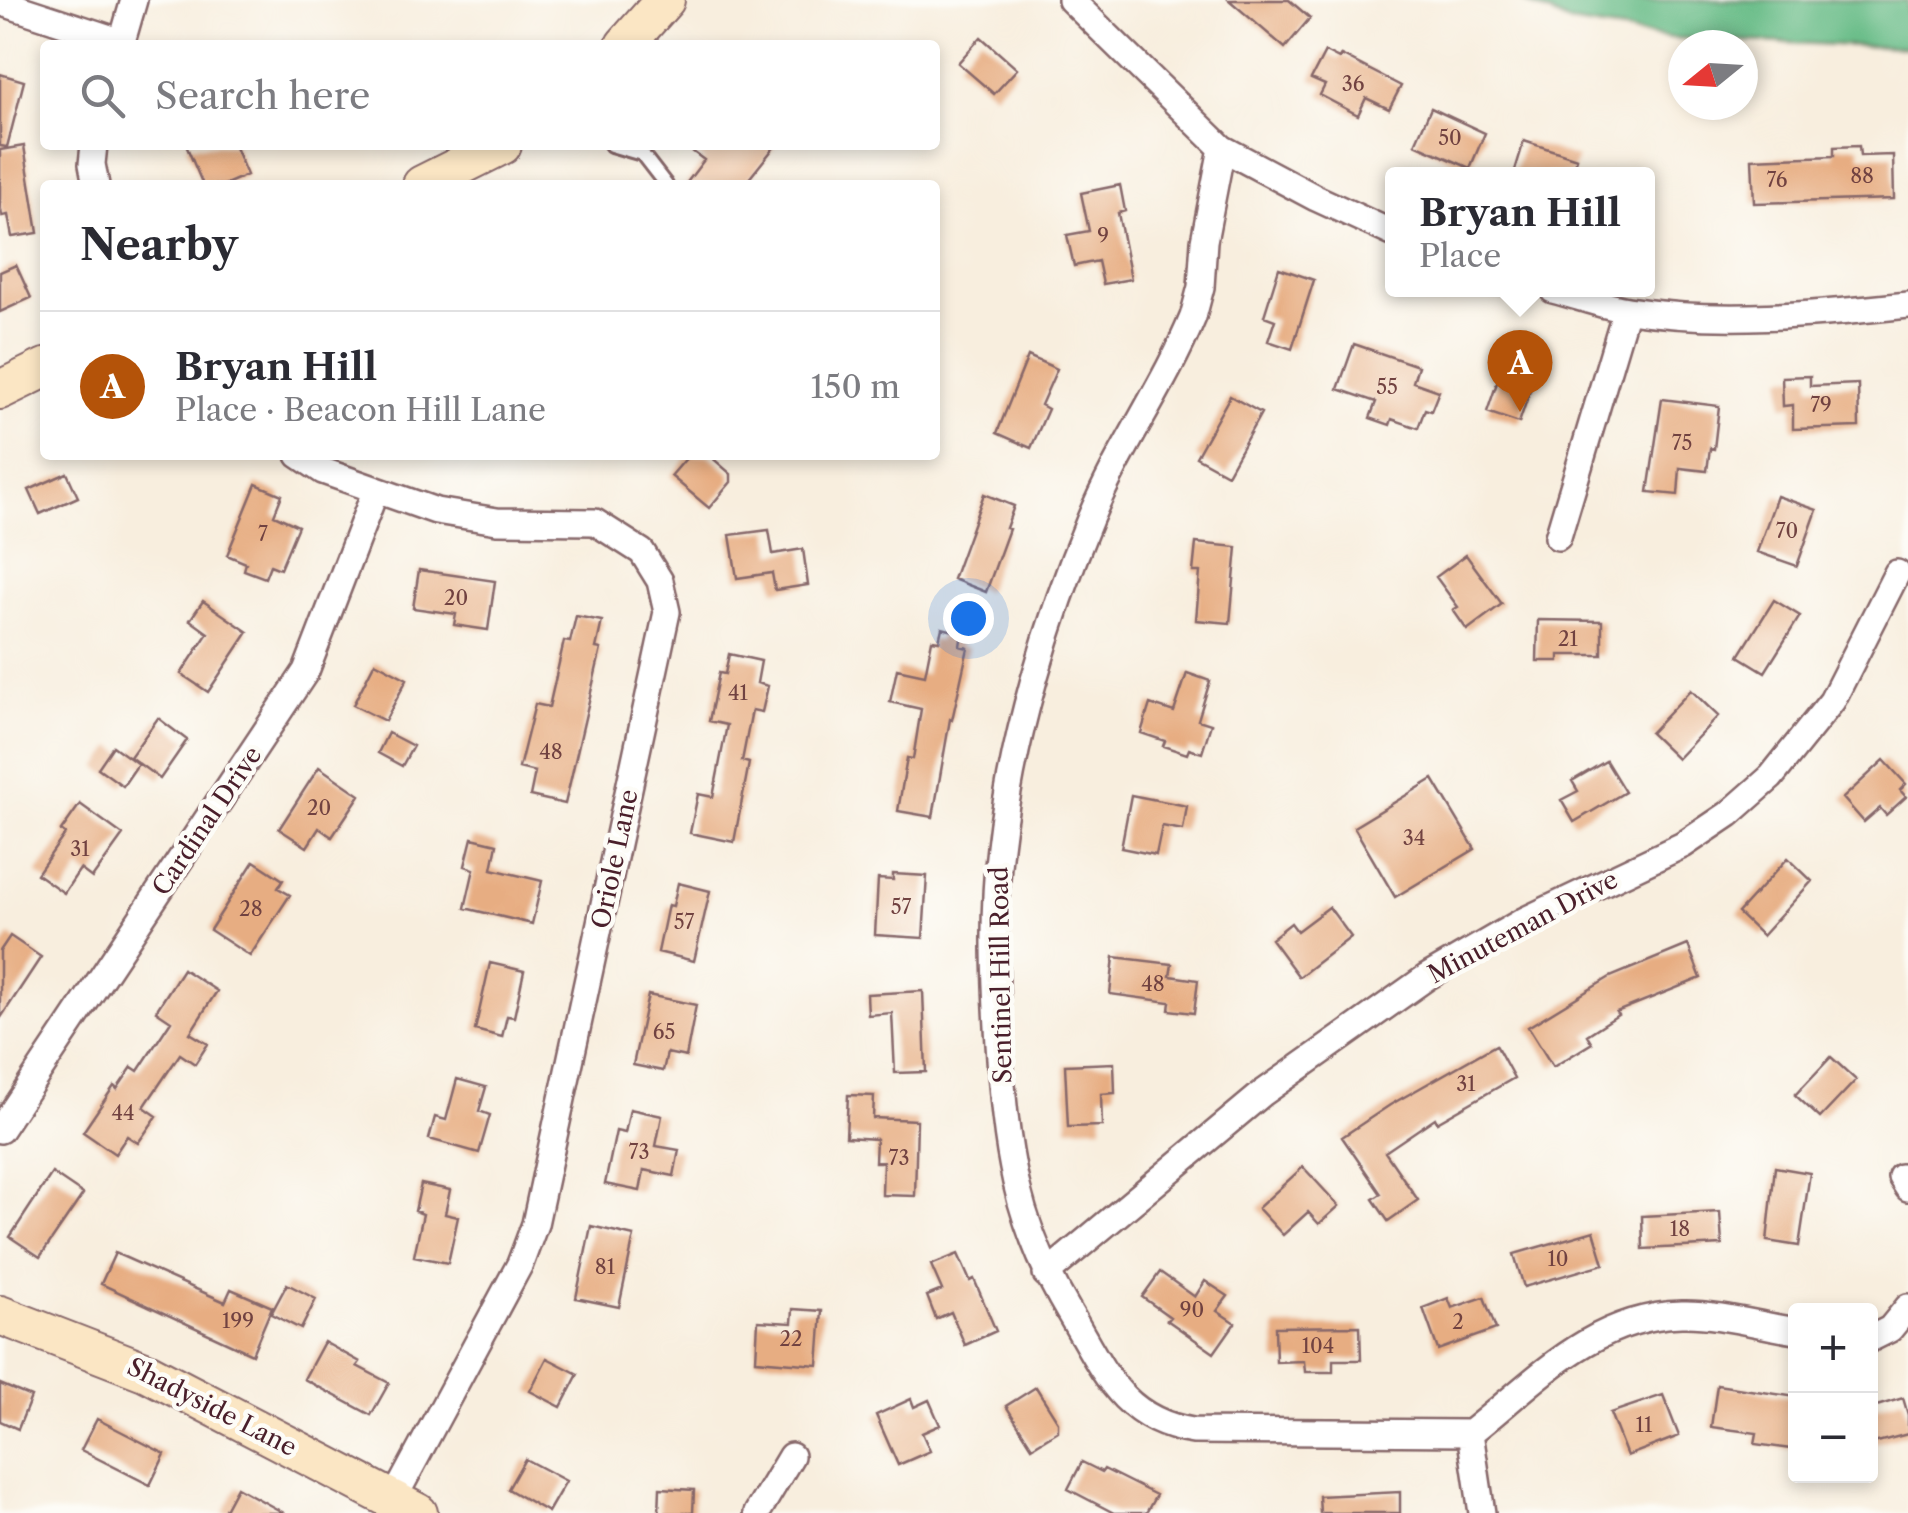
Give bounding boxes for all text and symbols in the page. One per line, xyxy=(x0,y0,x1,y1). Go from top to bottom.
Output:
north arrow xyxy=(1668,30,1758,120)
search box xyxy=(40,40,940,150)
icon: search xyxy=(75,68,130,123)
text: Search here xyxy=(155,72,370,119)
house number: 36 xyxy=(1342,72,1364,96)
house number: 50 xyxy=(1438,126,1462,150)
house number: 88 xyxy=(1850,164,1874,188)
popup xyxy=(1385,167,1655,297)
house number: 76 xyxy=(1766,168,1788,192)
text: Bryan Hill xyxy=(1419,189,1621,236)
text: Nearby xyxy=(80,219,238,271)
house number: 9 xyxy=(1097,224,1109,248)
text: Place xyxy=(1419,236,1501,275)
pin: A xyxy=(1488,330,1552,412)
text: Bryan Hill xyxy=(175,343,377,390)
text: A xyxy=(100,367,125,406)
text: 150 m xyxy=(811,367,900,406)
house number: 55 xyxy=(1376,375,1398,399)
text: Place · Beacon Hill Lane xyxy=(175,390,546,429)
house number: 79 xyxy=(1810,393,1832,417)
house number: 75 xyxy=(1672,431,1692,455)
house number: 70 xyxy=(1776,519,1798,543)
house number: 7 xyxy=(258,522,268,546)
house number: 20 xyxy=(444,586,468,610)
your location xyxy=(943,593,994,644)
house number: 21 xyxy=(1558,627,1579,651)
house number: 41 xyxy=(728,681,749,705)
street label: Cardinal Drive xyxy=(146,740,268,902)
house number: 48 xyxy=(539,740,563,764)
street label: Oriole Lane xyxy=(585,787,645,931)
house number: 20 xyxy=(307,796,331,820)
house number: 34 xyxy=(1403,826,1425,850)
house number: 31 xyxy=(70,837,90,861)
street label: Minuteman Drive xyxy=(1423,864,1623,990)
street label: Sentinel Hill Road xyxy=(984,866,1018,1084)
house number: 57 xyxy=(891,895,912,919)
house number: 28 xyxy=(239,897,263,921)
house number: 57 xyxy=(674,910,695,934)
house number: 48 xyxy=(1141,972,1165,996)
house number: 65 xyxy=(653,1020,675,1044)
house number: 31 xyxy=(1456,1072,1476,1096)
house number: 44 xyxy=(111,1101,135,1125)
house number: 73 xyxy=(629,1140,649,1164)
house number: 73 xyxy=(889,1146,909,1170)
house number: 18 xyxy=(1670,1217,1690,1241)
house number: 10 xyxy=(1547,1247,1569,1271)
house number: 81 xyxy=(595,1255,616,1279)
house number: 90 xyxy=(1180,1298,1204,1322)
map controls xyxy=(1788,1303,1878,1483)
button: + xyxy=(1788,1303,1878,1393)
house number: 199 xyxy=(222,1309,254,1333)
house number: 2 xyxy=(1452,1310,1464,1334)
house number: 22 xyxy=(780,1327,803,1351)
house number: 104 xyxy=(1302,1334,1334,1358)
street label: Shadyside Lane xyxy=(122,1351,302,1463)
button: − xyxy=(1788,1393,1878,1483)
house number: 11 xyxy=(1636,1413,1653,1437)

